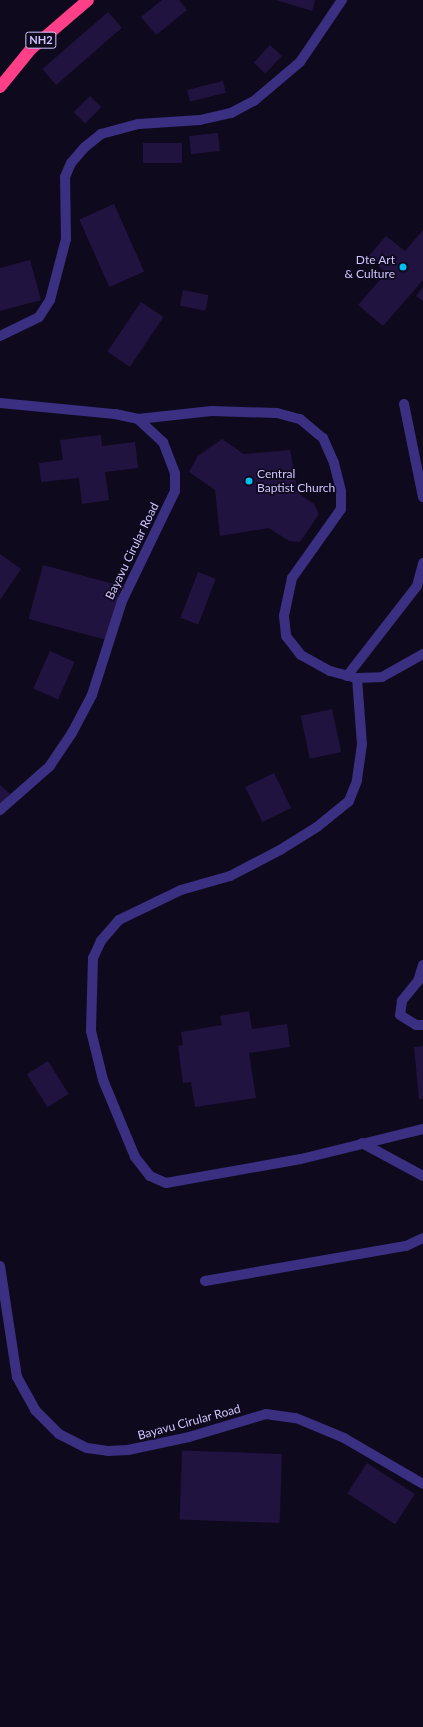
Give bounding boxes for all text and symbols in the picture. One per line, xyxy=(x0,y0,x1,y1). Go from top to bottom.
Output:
road number: NH2 xyxy=(25,31,57,49)
place label: Dte Art & Culture xyxy=(344,253,395,281)
marker: Dte Art & Culture xyxy=(398,262,408,272)
place label: Central Baptist Church xyxy=(257,467,335,495)
marker: Central Baptist Church xyxy=(244,476,254,486)
street label: Bayavu Cirular Road xyxy=(102,500,162,602)
street label: Bayavu Cirular Road xyxy=(136,1401,242,1443)

